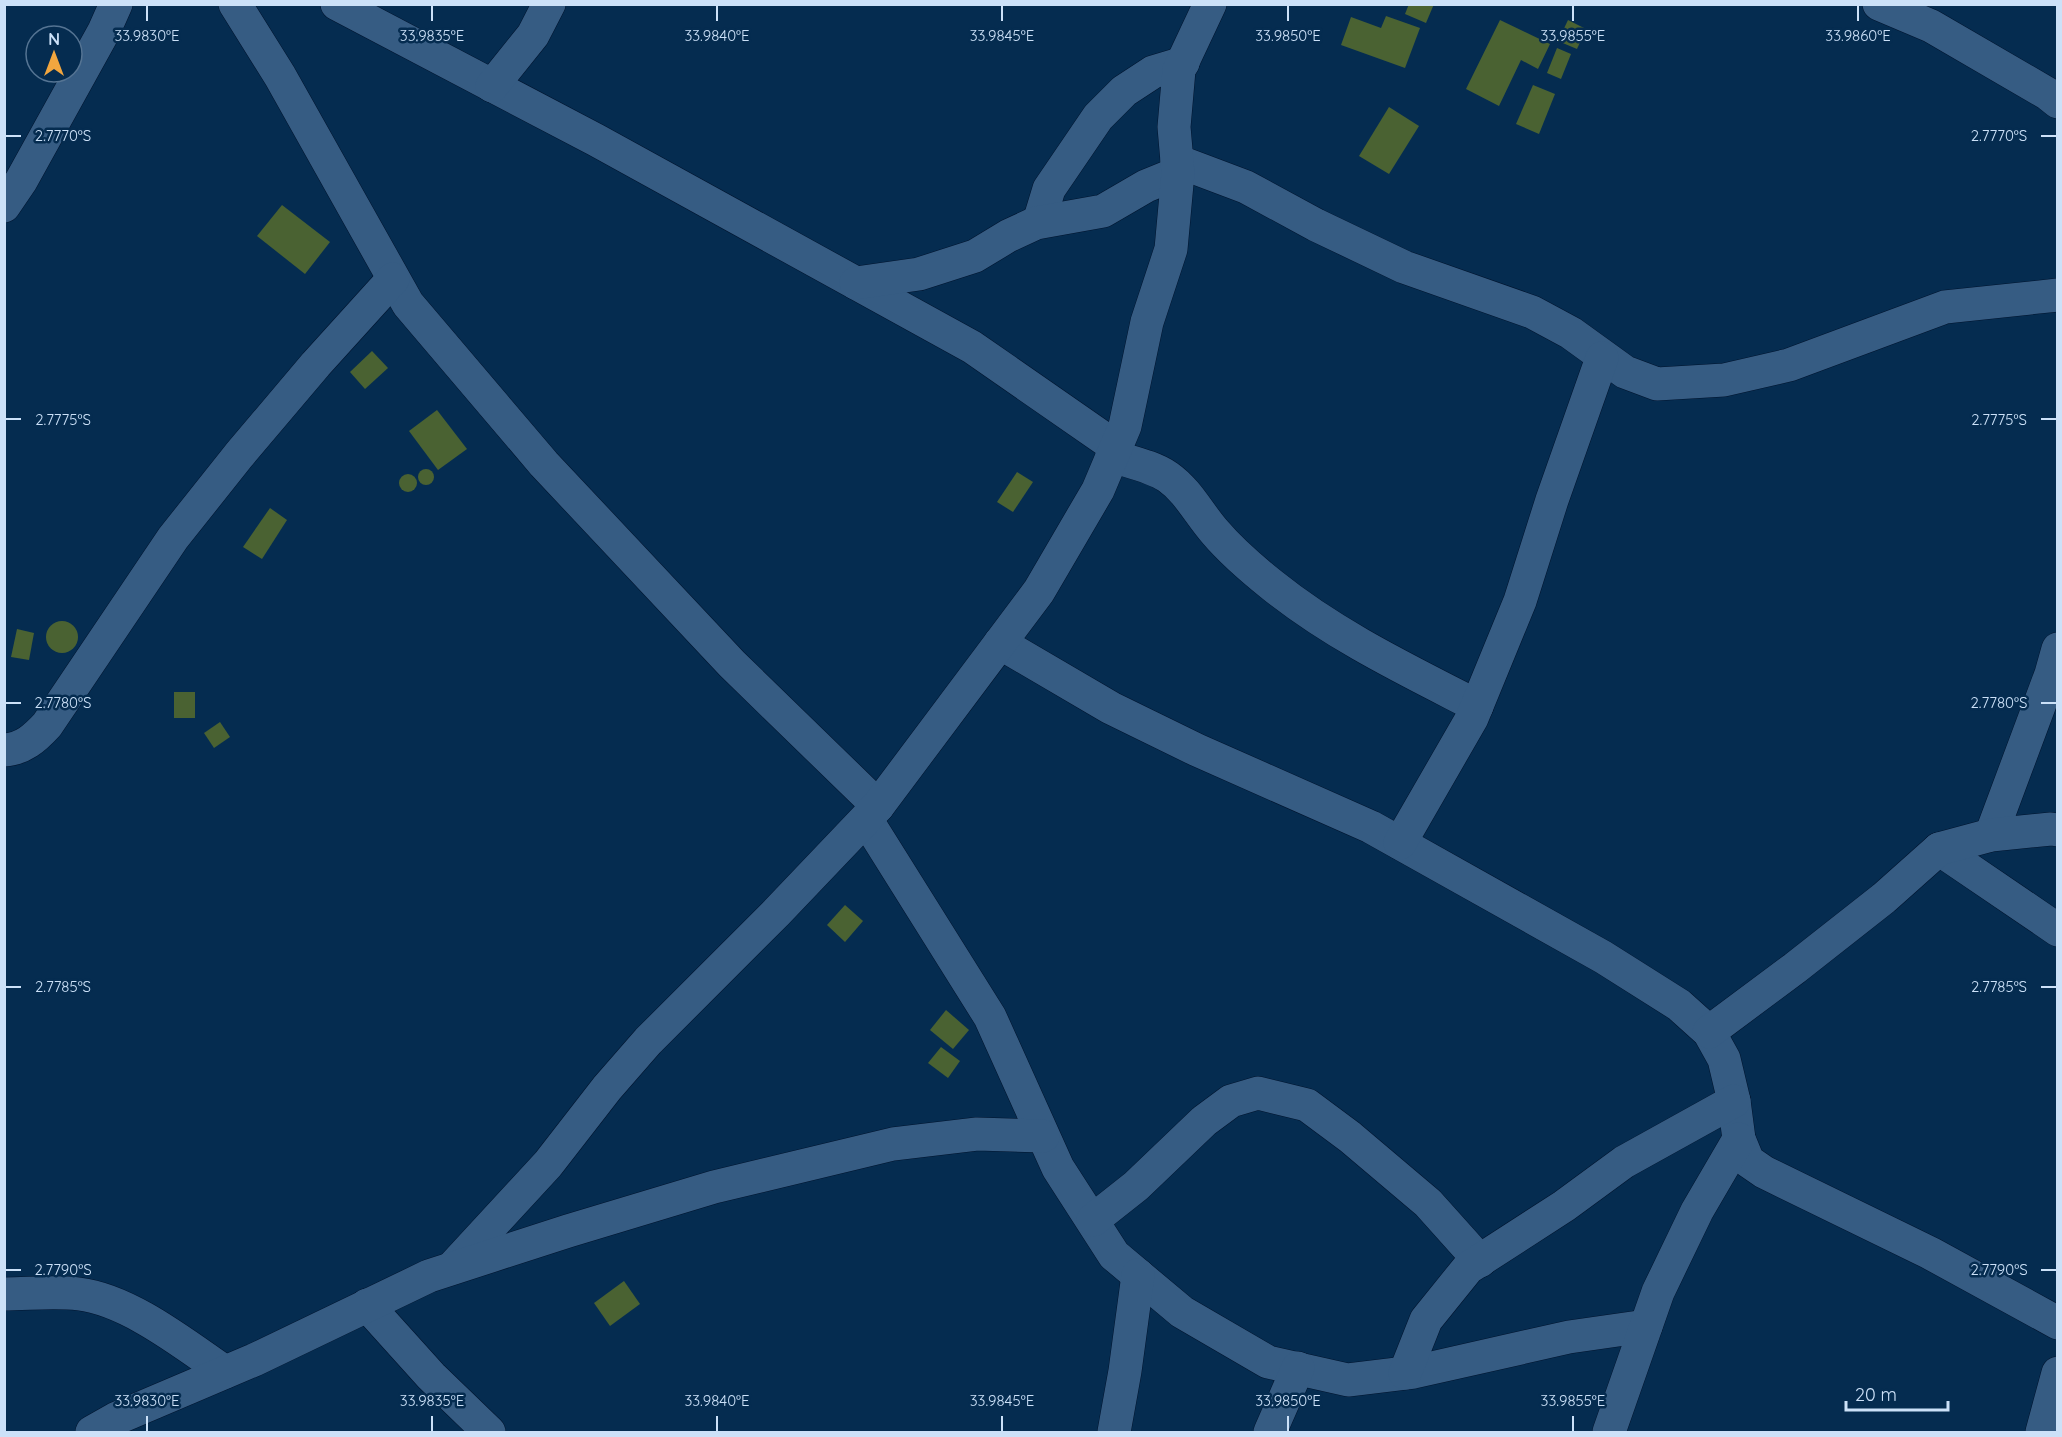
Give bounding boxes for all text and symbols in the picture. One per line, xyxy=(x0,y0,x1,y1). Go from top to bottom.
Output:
north arrow xyxy=(24,24,84,84)
text: 33.9830°E xyxy=(114,26,180,45)
text: 33.9835°E xyxy=(400,26,464,45)
text: 33.9840°E xyxy=(684,26,750,45)
text: 33.9845°E xyxy=(970,26,1034,45)
text: 33.9850°E xyxy=(1255,26,1321,45)
text: 33.9855°E xyxy=(1541,26,1605,45)
text: 33.9860°E xyxy=(1825,26,1891,45)
text: N xyxy=(48,29,60,49)
text: 2.7770°S xyxy=(35,126,91,145)
text: 2.7770°S xyxy=(1971,126,2027,145)
text: 2.7775°S xyxy=(35,410,91,429)
text: 2.7775°S xyxy=(1971,410,2027,429)
text: 2.7780°S xyxy=(35,693,91,712)
text: 2.7780°S xyxy=(1971,693,2027,712)
text: 2.7785°S xyxy=(35,977,91,996)
text: 2.7785°S xyxy=(1971,977,2027,996)
text: 2.7790°S xyxy=(34,1260,92,1279)
text: 2.7790°S xyxy=(1970,1260,2028,1279)
scale bar xyxy=(1846,1374,1948,1412)
text: 20 m xyxy=(1855,1383,1897,1406)
text: 33.9830°E xyxy=(114,1391,180,1410)
text: 33.9835°E xyxy=(400,1391,464,1410)
text: 33.9840°E xyxy=(684,1391,750,1410)
text: 33.9845°E xyxy=(970,1391,1034,1410)
text: 33.9850°E xyxy=(1255,1391,1321,1410)
text: 33.9855°E xyxy=(1541,1391,1605,1410)

